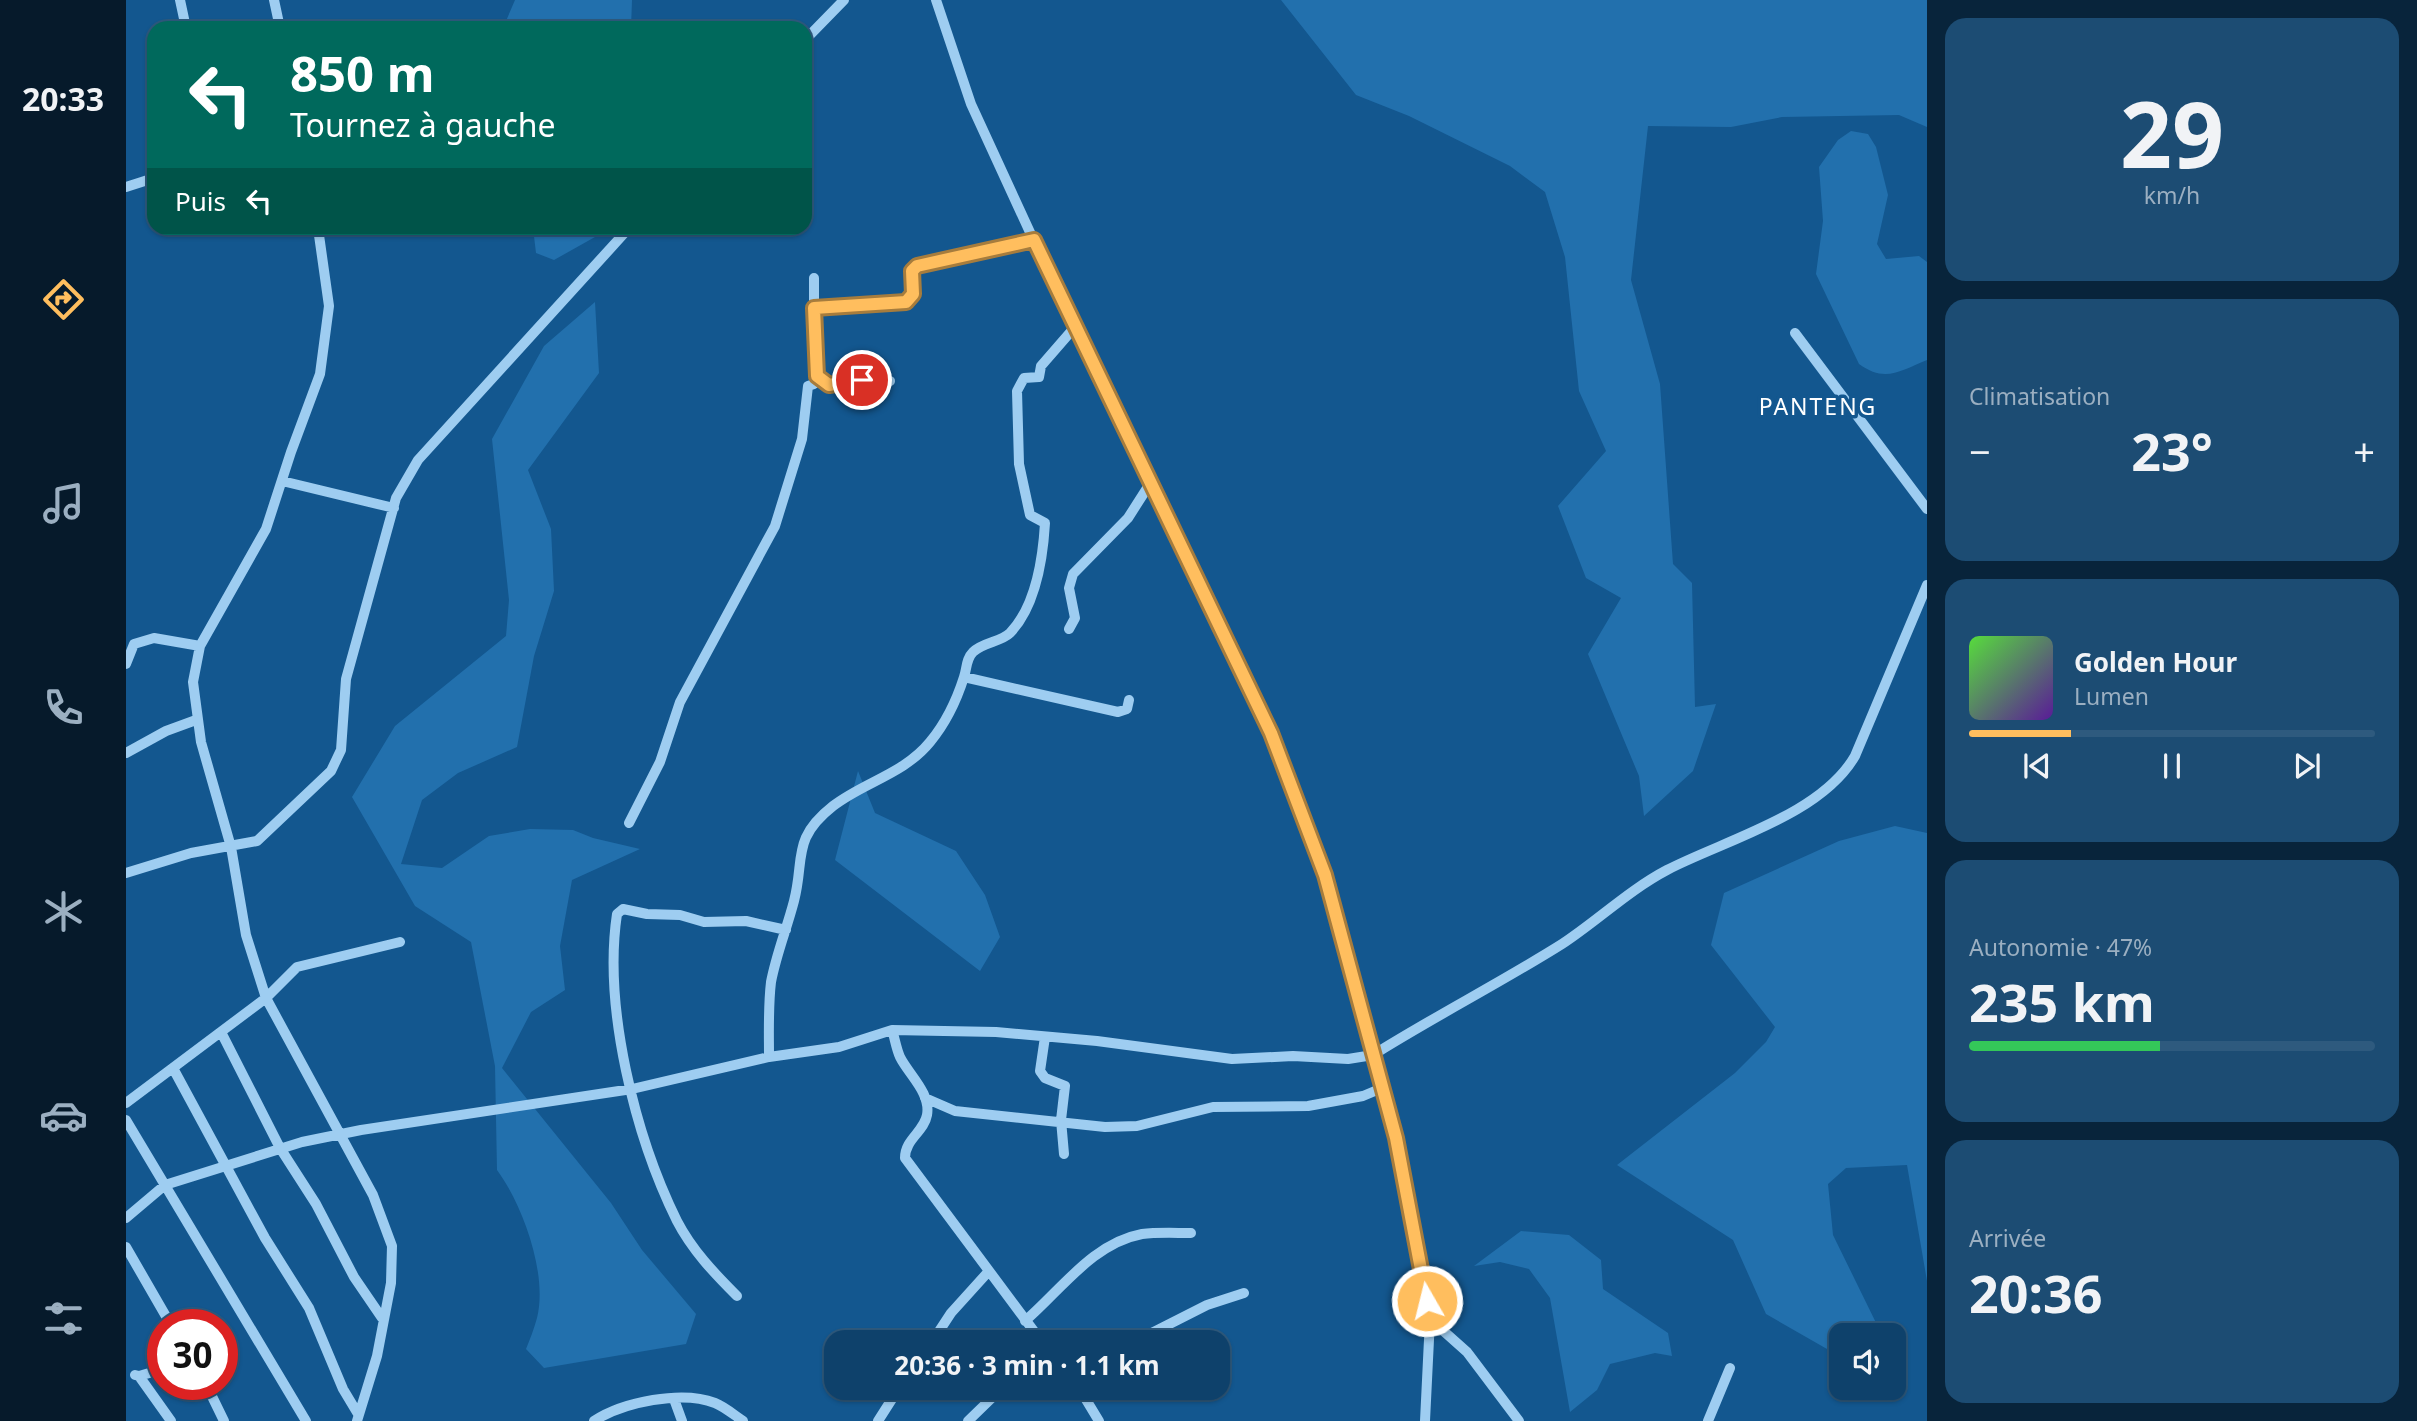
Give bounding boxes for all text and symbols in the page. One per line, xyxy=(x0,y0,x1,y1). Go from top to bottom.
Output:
text: 850 m xyxy=(290,40,435,106)
icon: left xyxy=(175,49,266,140)
text: 29 xyxy=(2120,71,2224,195)
text: 20:33 xyxy=(22,77,104,120)
text: Tournez à gauche xyxy=(290,103,556,146)
text: km/h xyxy=(2144,179,2200,211)
icon: left xyxy=(240,182,278,220)
text: Puis xyxy=(175,183,226,219)
icon: directions xyxy=(39,275,88,324)
pin xyxy=(832,350,892,410)
icon: arrive xyxy=(843,361,881,399)
text: Climatisation xyxy=(1969,380,2110,412)
district label: PANTENG xyxy=(1759,390,1877,422)
text: 23° xyxy=(2131,415,2213,486)
text: − xyxy=(1969,425,1991,477)
text: + xyxy=(2353,425,2375,477)
icon: music xyxy=(39,479,88,528)
text: Golden Hour xyxy=(2074,644,2237,680)
text: Lumen xyxy=(2074,680,2149,712)
icon: phone xyxy=(39,683,88,732)
icon: previous xyxy=(2018,747,2056,785)
icon: pause xyxy=(2153,747,2191,785)
icon: next xyxy=(2288,747,2326,785)
icon: climate xyxy=(39,887,88,936)
text: Autonomie · 47% xyxy=(1969,931,2152,963)
text: 235 km xyxy=(1969,966,2155,1037)
icon: car xyxy=(39,1091,88,1140)
text: Arrivée xyxy=(1969,1222,2046,1254)
text: 20:36 xyxy=(1969,1257,2103,1328)
position arrow xyxy=(1390,1264,1464,1338)
icon: filters xyxy=(39,1294,88,1343)
speed limit sign: 30 xyxy=(147,1309,238,1400)
map controls xyxy=(1829,1323,1906,1400)
button: sound xyxy=(1829,1323,1906,1400)
text: 20:36 · 3 min · 1.1 km xyxy=(894,1347,1160,1383)

